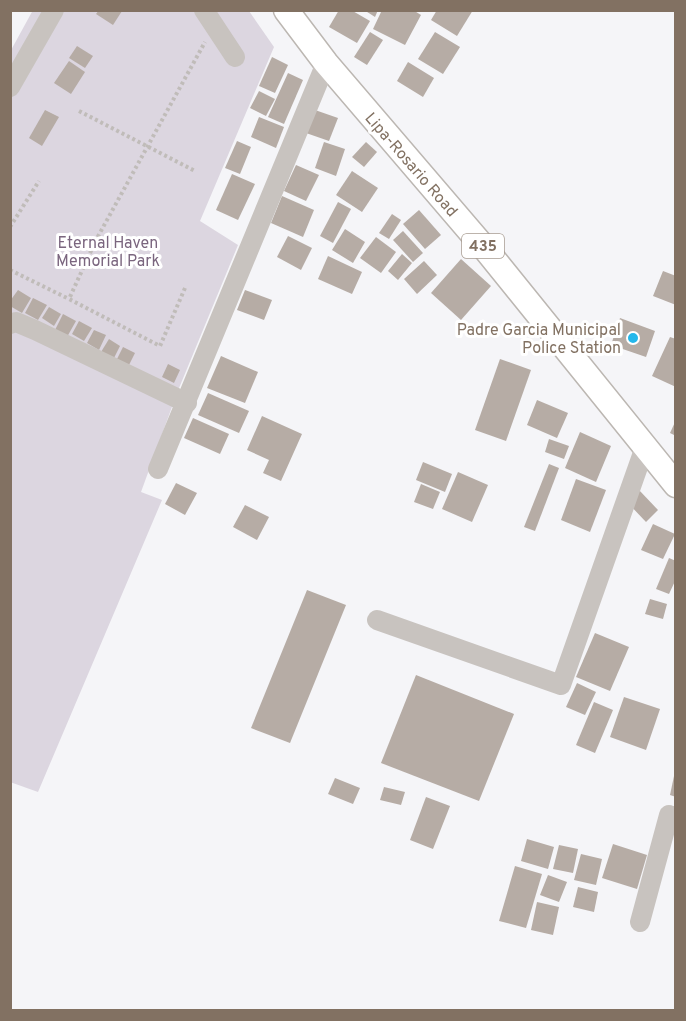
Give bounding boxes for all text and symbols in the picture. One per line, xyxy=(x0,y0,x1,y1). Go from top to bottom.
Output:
street label: Lipa-Rosario Road xyxy=(360,109,461,222)
park label: Eternal Haven Memorial Park xyxy=(56,234,160,272)
road number: 435 xyxy=(462,234,504,258)
place label: Padre Garcia Municipal Police Station xyxy=(457,321,621,359)
marker: Padre Garcia Municipal Police Station xyxy=(626,331,640,345)

